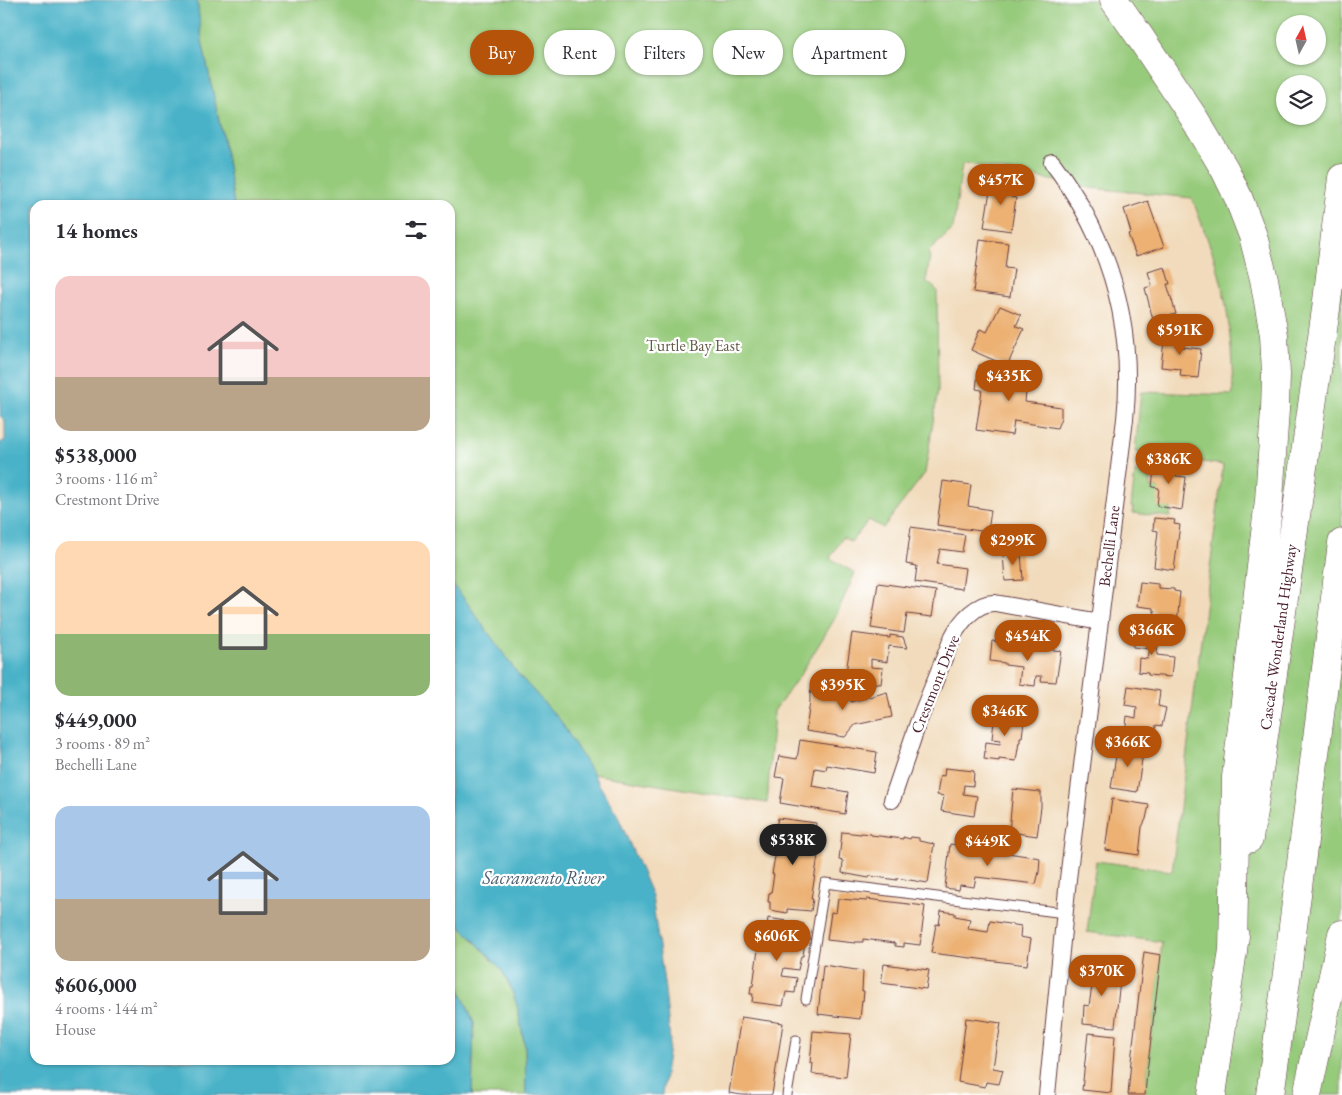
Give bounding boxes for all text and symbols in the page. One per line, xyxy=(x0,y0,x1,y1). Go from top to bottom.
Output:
north arrow xyxy=(1276,15,1326,65)
map controls xyxy=(1276,15,1326,125)
chip: Buy xyxy=(470,30,534,75)
chip: Rent xyxy=(544,30,615,75)
chip: Filters xyxy=(625,30,703,75)
chip: New xyxy=(713,30,783,75)
chip: Apartment xyxy=(793,30,905,75)
button: layers xyxy=(1276,75,1326,125)
pin: $457K xyxy=(966,164,1036,206)
text: $457K xyxy=(979,169,1023,190)
icon: filters xyxy=(402,216,430,244)
text: 14 homes xyxy=(55,217,138,244)
icon: home xyxy=(198,308,288,398)
pin: $591K xyxy=(1145,314,1215,356)
text: $591K xyxy=(1158,319,1202,340)
park label: Turtle Bay East xyxy=(646,335,740,356)
pin: $435K xyxy=(974,360,1044,402)
text: $435K xyxy=(987,365,1031,386)
text: $538,000 xyxy=(55,441,137,468)
pin: $386K xyxy=(1134,442,1204,485)
text: $386K xyxy=(1147,448,1191,469)
text: 3 rooms · 116 m² xyxy=(55,468,158,489)
text: Crestmont Drive xyxy=(55,489,159,510)
street label: Bechelli Lane xyxy=(1094,504,1124,588)
pin: $299K xyxy=(978,524,1048,566)
text: $299K xyxy=(991,529,1035,550)
street label: Cascade Wonderland Highway xyxy=(1255,542,1302,731)
icon: home xyxy=(198,573,288,663)
pin: $366K xyxy=(1117,614,1187,656)
text: $366K xyxy=(1130,619,1174,640)
pin: $454K xyxy=(993,620,1063,662)
text: $454K xyxy=(1006,625,1050,646)
street label: Crestmont Drive xyxy=(906,632,964,736)
pin: $395K xyxy=(808,668,878,711)
text: $395K xyxy=(821,674,865,695)
pin: $346K xyxy=(970,694,1040,737)
text: $346K xyxy=(983,700,1027,721)
text: $449,000 xyxy=(55,706,137,733)
pin: $366K xyxy=(1093,726,1163,768)
text: $366K xyxy=(1106,731,1150,752)
text: 3 rooms · 89 m² xyxy=(55,733,150,754)
text: Bechelli Lane xyxy=(55,754,137,775)
pin: $538K xyxy=(758,824,828,866)
pin: $449K xyxy=(953,824,1023,867)
text: $538K xyxy=(771,829,815,850)
text: $449K xyxy=(966,830,1010,851)
icon: home xyxy=(198,838,288,928)
water label: Sacramento River xyxy=(482,866,605,889)
pin: $606K xyxy=(742,920,812,962)
text: $606K xyxy=(755,925,799,946)
pin: $370K xyxy=(1067,954,1137,997)
text: $370K xyxy=(1080,960,1124,981)
text: $606,000 xyxy=(55,971,137,998)
text: 4 rooms · 144 m² xyxy=(55,998,158,1019)
text: House xyxy=(55,1019,96,1040)

